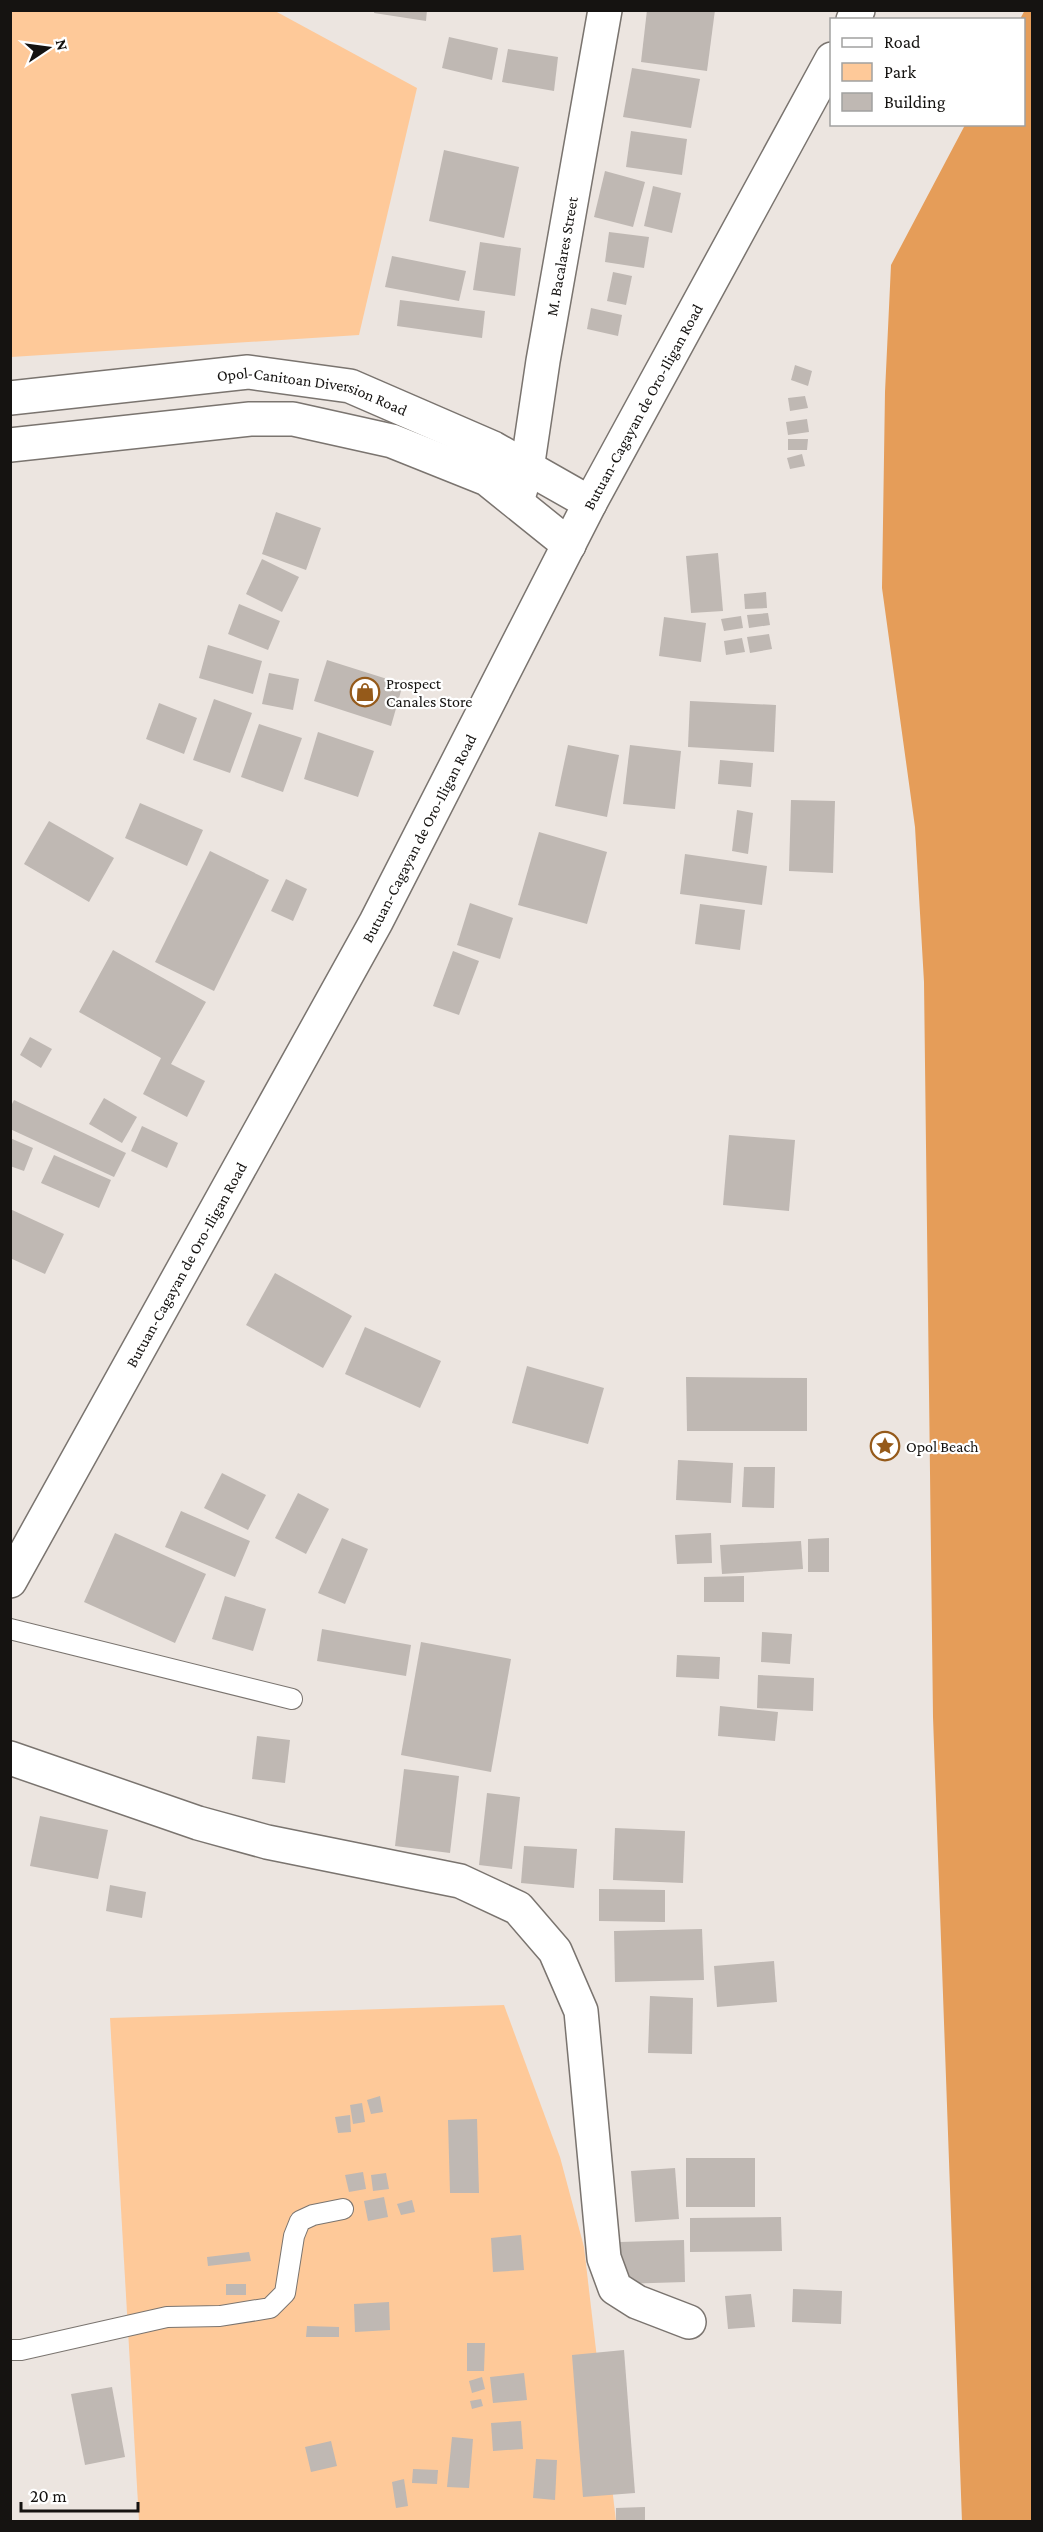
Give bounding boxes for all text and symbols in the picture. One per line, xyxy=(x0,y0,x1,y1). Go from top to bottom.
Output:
north arrow xyxy=(18,18,78,78)
legend xyxy=(830,18,1025,126)
text: Road xyxy=(884,32,921,52)
text: N xyxy=(53,38,72,52)
text: Park xyxy=(884,62,916,82)
text: Building xyxy=(884,92,946,112)
street label: M. Bacalares Street xyxy=(543,195,581,317)
street label: Butuan-Cagayan de Oro-Iligan Road xyxy=(580,301,706,513)
street label: Opol-Canitoan Diversion Road xyxy=(216,364,410,419)
place label: Prospect Canales Store xyxy=(386,675,472,710)
shop icon: Prospect Canales Store xyxy=(349,676,381,708)
street label: Butuan-Cagayan de Oro-Iligan Road xyxy=(358,731,480,945)
street label: Butuan-Cagayan de Oro-Iligan Road xyxy=(122,1159,250,1370)
place icon: Opol Beach xyxy=(869,1430,901,1462)
place label: Opol Beach xyxy=(906,1438,979,1456)
scale bar xyxy=(21,2475,138,2513)
text: 20 m xyxy=(30,2486,67,2506)

